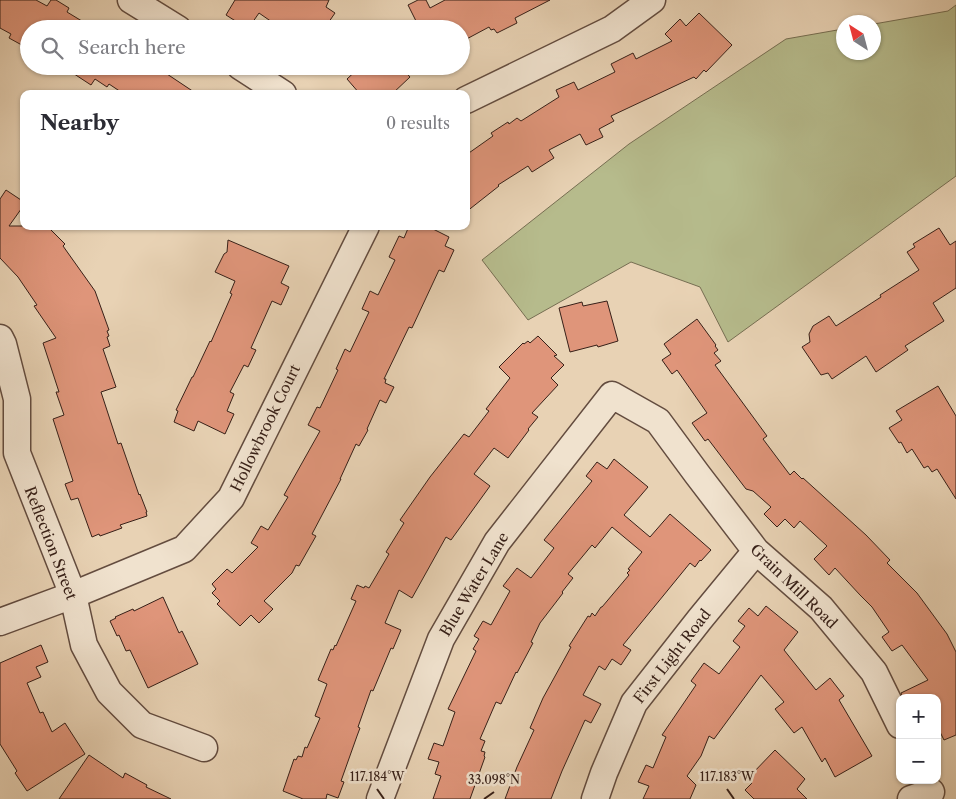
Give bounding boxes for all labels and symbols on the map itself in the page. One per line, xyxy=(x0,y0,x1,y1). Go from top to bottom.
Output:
north arrow xyxy=(836,15,881,60)
street label: Hollowbrook Court xyxy=(226,361,304,495)
street label: Reflection Street xyxy=(21,484,82,603)
street label: Blue Water Lane xyxy=(435,528,513,640)
street label: Grain Mill Road xyxy=(746,540,842,632)
street label: First Light Road xyxy=(629,605,715,707)
text: 117.184°W xyxy=(350,769,405,784)
text: 117.183°W xyxy=(700,769,755,784)
text: 33.098°N xyxy=(468,772,520,787)

